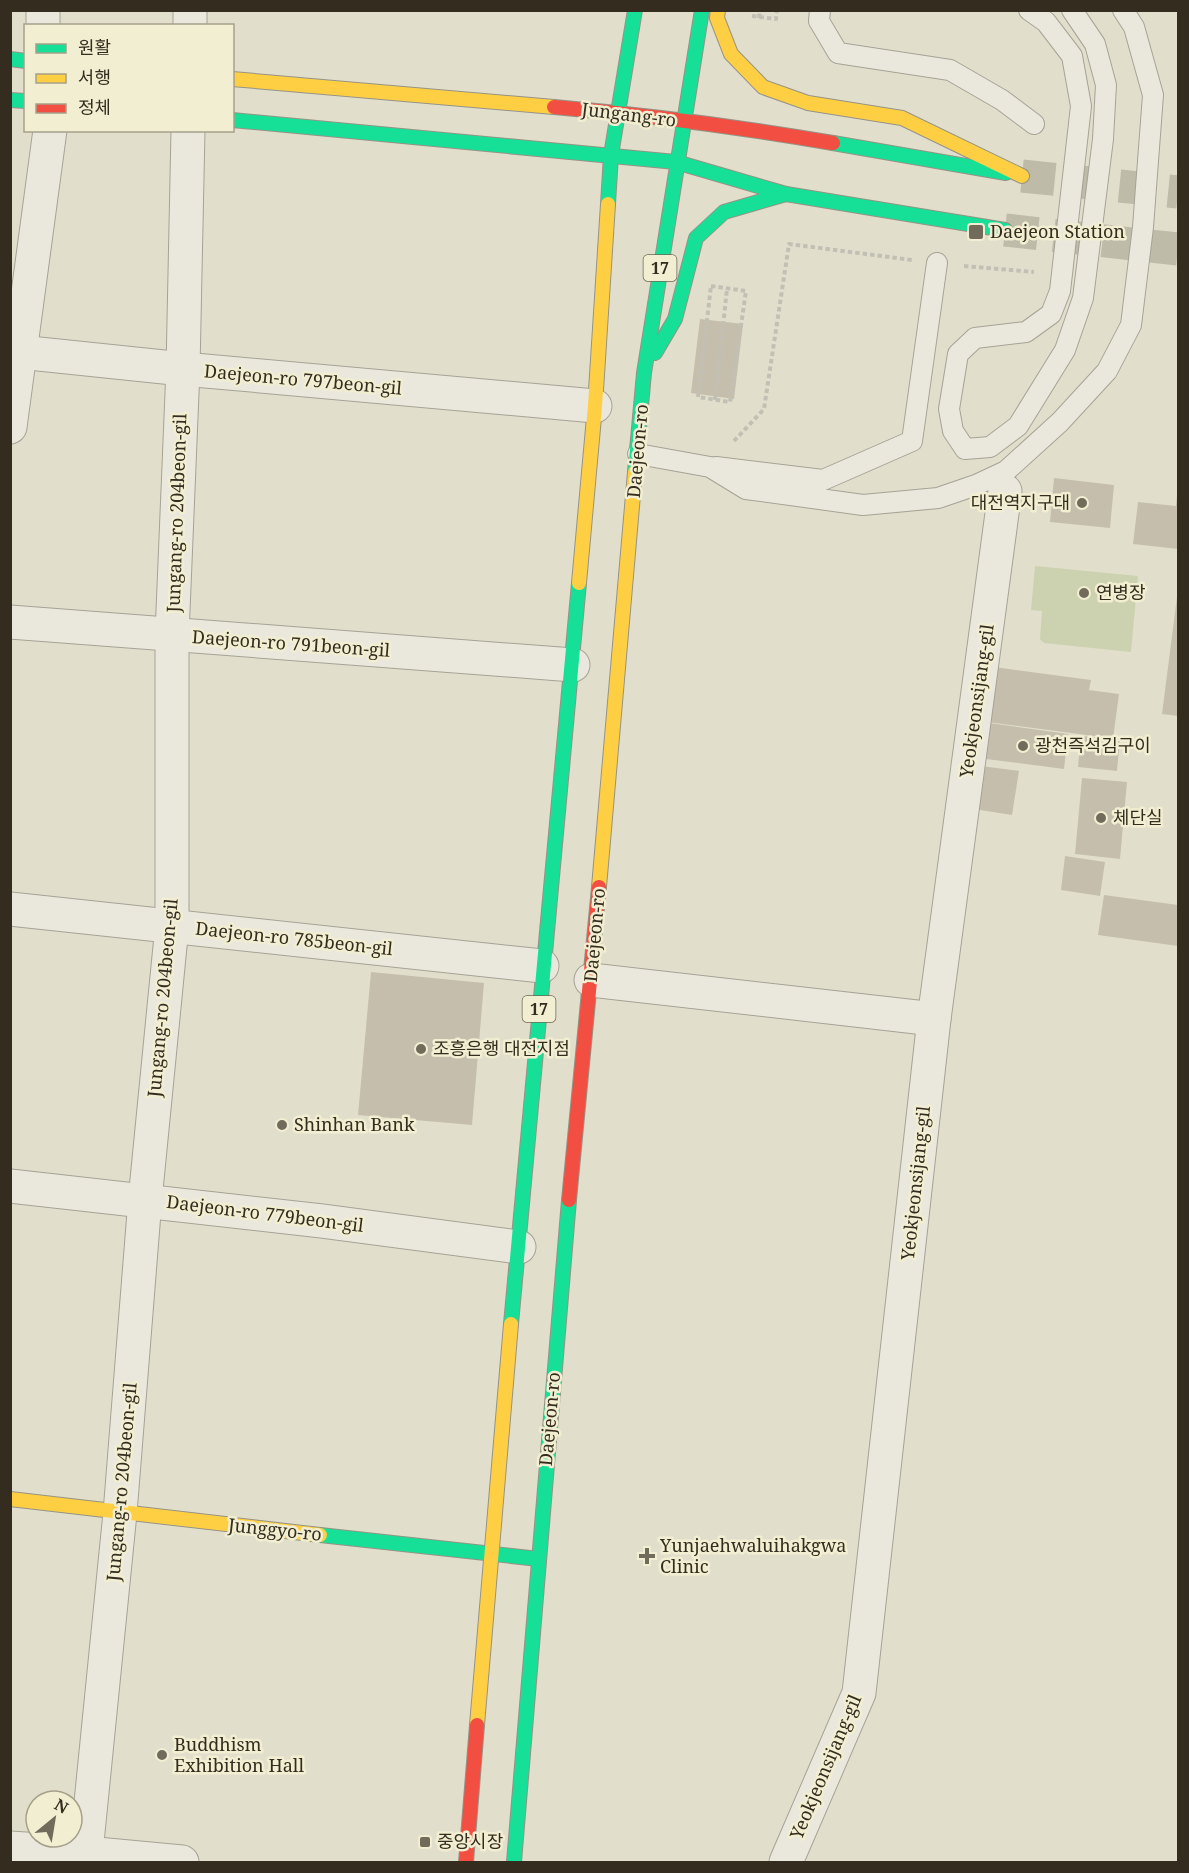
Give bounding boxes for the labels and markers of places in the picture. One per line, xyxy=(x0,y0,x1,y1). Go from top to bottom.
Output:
place label: Daejeon Station xyxy=(990,219,1125,243)
marker: Daejeon Station xyxy=(967,223,985,241)
place label: 대전역지구대 xyxy=(971,490,1070,514)
marker: 대전역지구대 xyxy=(1075,496,1089,510)
place label: 연병장 xyxy=(1096,580,1146,604)
marker: 연병장 xyxy=(1077,586,1091,600)
place label: 광천즉석김구이 xyxy=(1035,733,1151,757)
marker: 광천즉석김구이 xyxy=(1016,739,1030,753)
place label: 체단실 xyxy=(1113,805,1163,829)
marker: 체단실 xyxy=(1094,811,1108,825)
place label: 조흥은행 대전지점 xyxy=(433,1036,570,1060)
marker: 조흥은행 대전지점 xyxy=(414,1042,428,1056)
place label: Shinhan Bank xyxy=(294,1112,415,1136)
marker: Shinhan Bank xyxy=(275,1118,289,1132)
place label: Yunjaehwaluihakgwa Clinic xyxy=(659,1533,846,1578)
marker: Yunjaehwaluihakgwa Clinic xyxy=(638,1547,656,1565)
place label: Buddhism Exhibition Hall xyxy=(174,1732,304,1777)
marker: Buddhism Exhibition Hall xyxy=(155,1748,169,1762)
place label: 중앙시장 xyxy=(437,1829,503,1853)
marker: 중앙시장 xyxy=(418,1835,432,1849)

